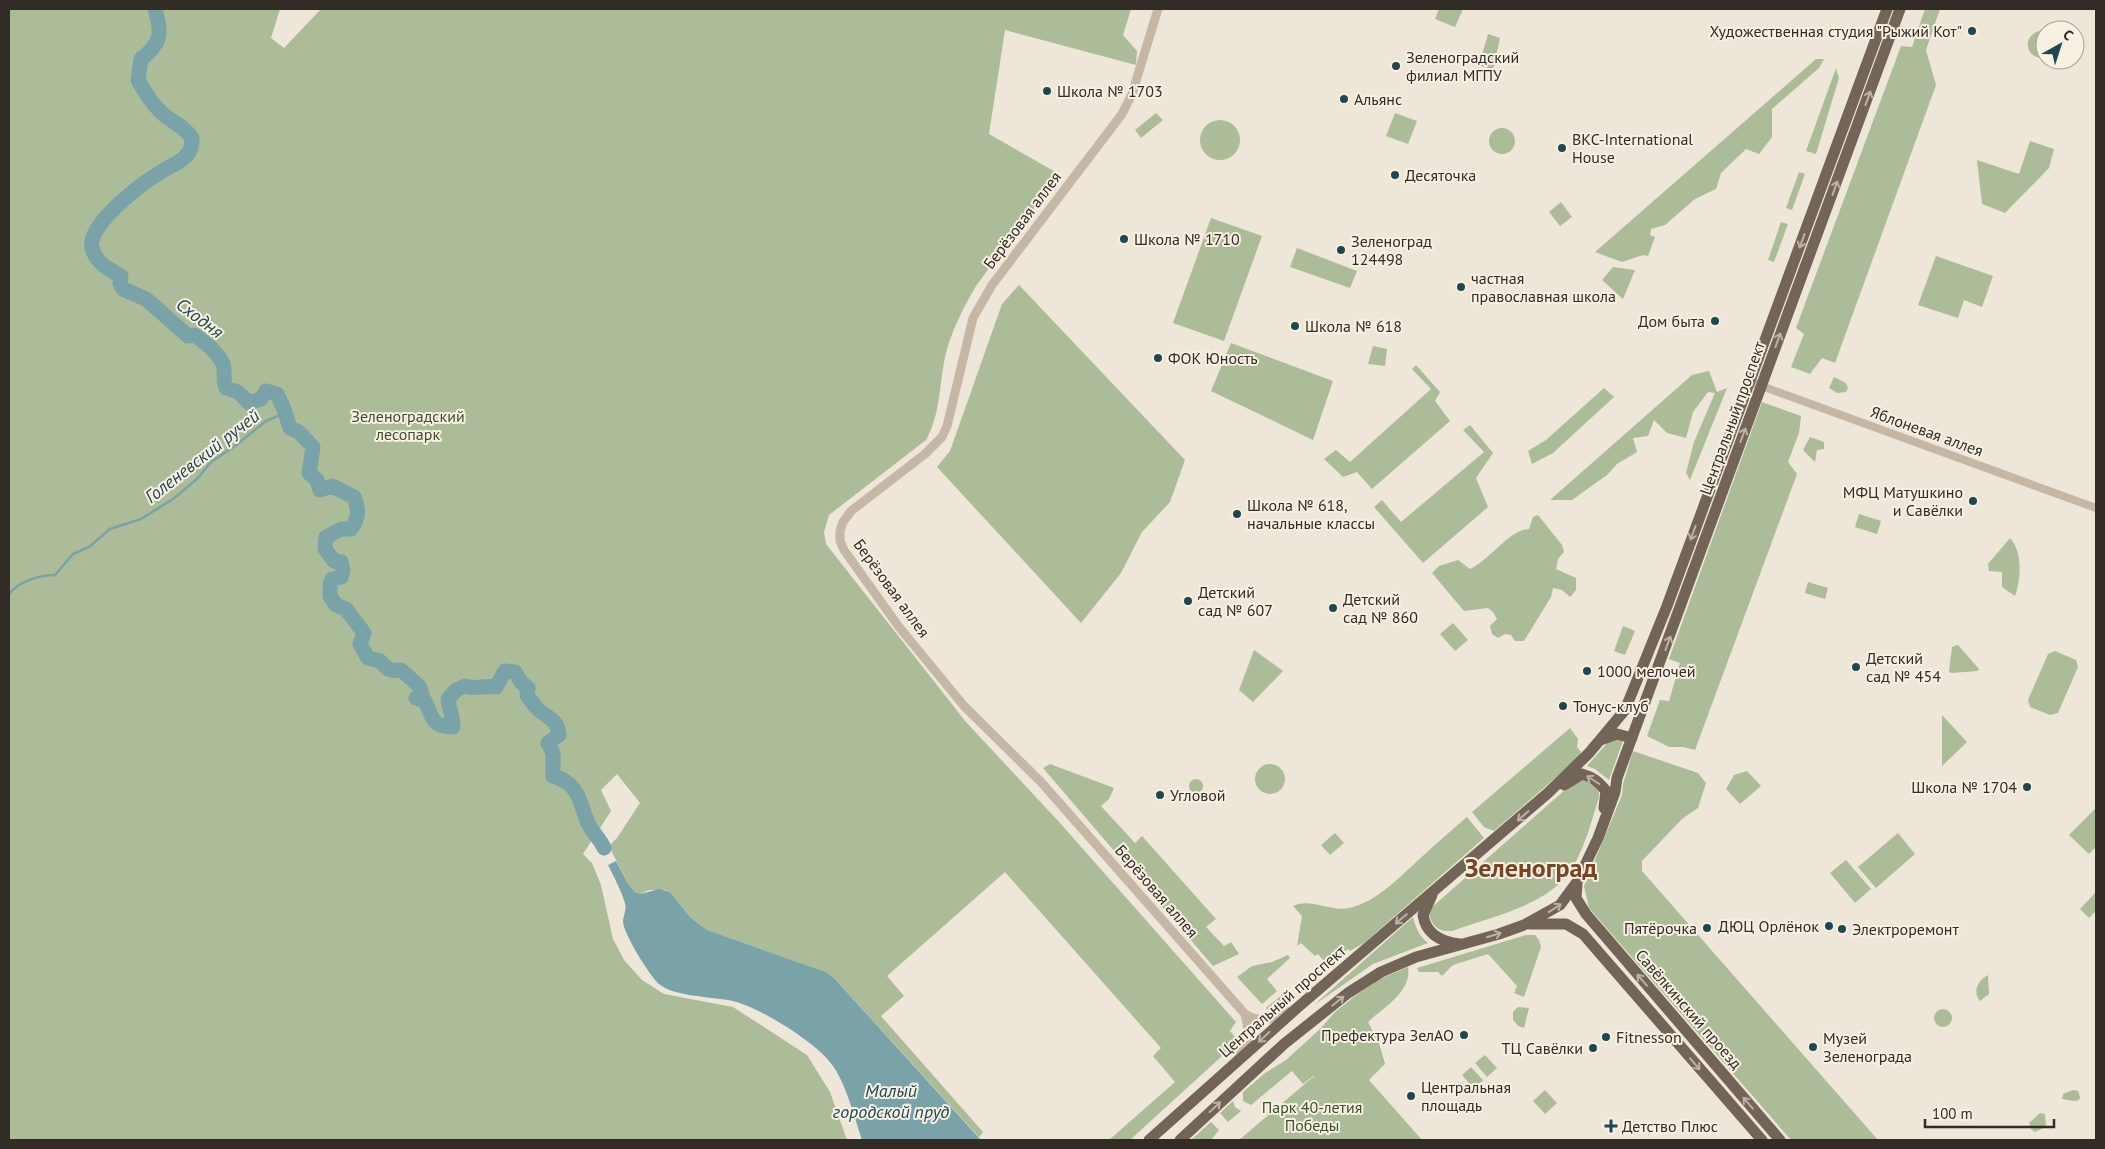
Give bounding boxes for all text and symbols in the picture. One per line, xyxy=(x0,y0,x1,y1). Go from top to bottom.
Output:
north arrow xyxy=(2035,20,2085,70)
place label: Художественная студия "Рыжий Кот" xyxy=(1710,21,1962,41)
marker: Художественная студия "Рыжий Кот" xyxy=(1966,25,1978,37)
text: С xyxy=(2059,25,2077,44)
place label: Зеленоградский филиал МГПУ xyxy=(1406,47,1519,85)
marker: Зеленоградский филиал МГПУ xyxy=(1390,60,1402,72)
place label: Школа № 1703 xyxy=(1057,81,1163,101)
marker: Школа № 1703 xyxy=(1041,85,1053,97)
place label: Альянс xyxy=(1354,89,1402,109)
one-way arrow xyxy=(1864,91,1873,106)
marker: Альянс xyxy=(1338,93,1350,105)
place label: ВКС-International House xyxy=(1572,129,1693,167)
marker: ВКС-International House xyxy=(1556,142,1568,154)
place label: Десяточка xyxy=(1405,165,1476,185)
street label: Берёзовая аллея xyxy=(979,167,1065,273)
marker: Десяточка xyxy=(1389,169,1401,181)
one-way arrow xyxy=(1831,180,1840,196)
place label: Школа № 1710 xyxy=(1134,229,1240,249)
place label: Зеленоград 124498 xyxy=(1351,231,1432,269)
marker: Школа № 1710 xyxy=(1118,233,1130,245)
one-way arrow xyxy=(1797,233,1806,248)
marker: Зеленоград 124498 xyxy=(1335,244,1347,256)
place label: частная православная школа xyxy=(1471,268,1616,306)
marker: частная православная школа xyxy=(1455,281,1467,293)
water label: Сходня xyxy=(172,293,229,344)
place label: Дом быта xyxy=(1638,311,1705,331)
marker: Дом быта xyxy=(1709,315,1721,327)
place label: Школа № 618 xyxy=(1305,316,1402,336)
marker: Школа № 618 xyxy=(1289,320,1301,332)
one-way arrow xyxy=(1774,333,1783,348)
street label: Центральный проспект xyxy=(1695,338,1769,497)
place label: ФОК Юность xyxy=(1168,348,1258,368)
marker: ФОК Юность xyxy=(1152,352,1164,364)
street label: Яблоневая аллея xyxy=(1868,401,1986,461)
water label: Голеневский ручей xyxy=(140,404,264,508)
park label: Зеленоградский лесопарк xyxy=(351,406,465,444)
one-way arrow xyxy=(1739,427,1748,443)
place label: МФЦ Матушкино и Савёлки xyxy=(1843,482,1963,520)
place label: Школа № 618, начальные классы xyxy=(1247,495,1375,533)
marker: МФЦ Матушкино и Савёлки xyxy=(1967,495,1979,507)
marker: Школа № 618, начальные классы xyxy=(1231,508,1243,520)
one-way arrow xyxy=(1688,525,1697,540)
street label: Берёзовая аллея xyxy=(850,535,934,641)
place label: Детский сад № 607 xyxy=(1198,582,1273,620)
place label: Детский сад № 860 xyxy=(1343,589,1418,627)
marker: Детский сад № 607 xyxy=(1182,595,1194,607)
marker: Детский сад № 860 xyxy=(1327,602,1339,614)
one-way arrow xyxy=(1664,636,1673,651)
place label: Детский сад № 454 xyxy=(1866,648,1941,686)
place label: 1000 мелочей xyxy=(1597,661,1696,681)
marker: Детский сад № 454 xyxy=(1850,661,1862,673)
marker: 1000 мелочей xyxy=(1581,665,1593,677)
place label: Тонус-клуб xyxy=(1573,696,1649,716)
marker: Тонус-клуб xyxy=(1557,700,1569,712)
one-way arrow xyxy=(1587,774,1601,784)
place label: Школа № 1704 xyxy=(1911,777,2017,797)
marker: Школа № 1704 xyxy=(2021,781,2033,793)
place label: Угловой xyxy=(1170,785,1226,805)
marker: Угловой xyxy=(1154,789,1166,801)
one-way arrow xyxy=(1516,810,1529,821)
street label: Берёзовая аллея xyxy=(1111,840,1203,942)
district label: Зеленоград xyxy=(1465,851,1598,884)
one-way arrow xyxy=(1547,903,1561,913)
one-way arrow xyxy=(1394,914,1407,925)
place label: ДЮЦ Орлёнок xyxy=(1718,916,1819,936)
place label: Пятёрочка xyxy=(1624,918,1697,938)
place label: Электроремонт xyxy=(1852,919,1959,939)
marker: ДЮЦ Орлёнок xyxy=(1823,920,1835,932)
marker: Пятёрочка xyxy=(1701,922,1713,934)
marker: Электроремонт xyxy=(1836,923,1848,935)
one-way arrow xyxy=(1486,930,1502,940)
street label: Центральный проспект xyxy=(1214,940,1350,1062)
street label: Савёлкинский проезд xyxy=(1632,945,1747,1073)
one-way arrow xyxy=(1636,973,1648,986)
one-way arrow xyxy=(1331,995,1344,1006)
place label: Префектура ЗелАО xyxy=(1321,1025,1454,1045)
place label: Fitnesson xyxy=(1616,1027,1682,1047)
place label: Музей Зеленограда xyxy=(1823,1028,1912,1066)
marker: Префектура ЗелАО xyxy=(1458,1029,1470,1041)
one-way arrow xyxy=(1258,1031,1271,1043)
marker: Fitnesson xyxy=(1600,1031,1612,1043)
place label: ТЦ Савёлки xyxy=(1502,1038,1583,1058)
marker: Музей Зеленограда xyxy=(1807,1041,1819,1053)
marker: ТЦ Савёлки xyxy=(1587,1042,1599,1054)
one-way arrow xyxy=(1689,1057,1700,1070)
place label: Центральная площадь xyxy=(1421,1077,1511,1115)
water label: Малый городской пруд xyxy=(833,1079,949,1123)
marker: Центральная площадь xyxy=(1405,1090,1417,1102)
scale bar xyxy=(1925,1096,2054,1128)
park label: Парк 40-летия Победы xyxy=(1262,1097,1362,1135)
one-way arrow xyxy=(1742,1097,1754,1110)
one-way arrow xyxy=(1209,1101,1222,1113)
text: 100 m xyxy=(1932,1104,1973,1123)
place label: Детство Плюс xyxy=(1622,1116,1718,1136)
marker: Детство Плюс xyxy=(1604,1119,1618,1133)

